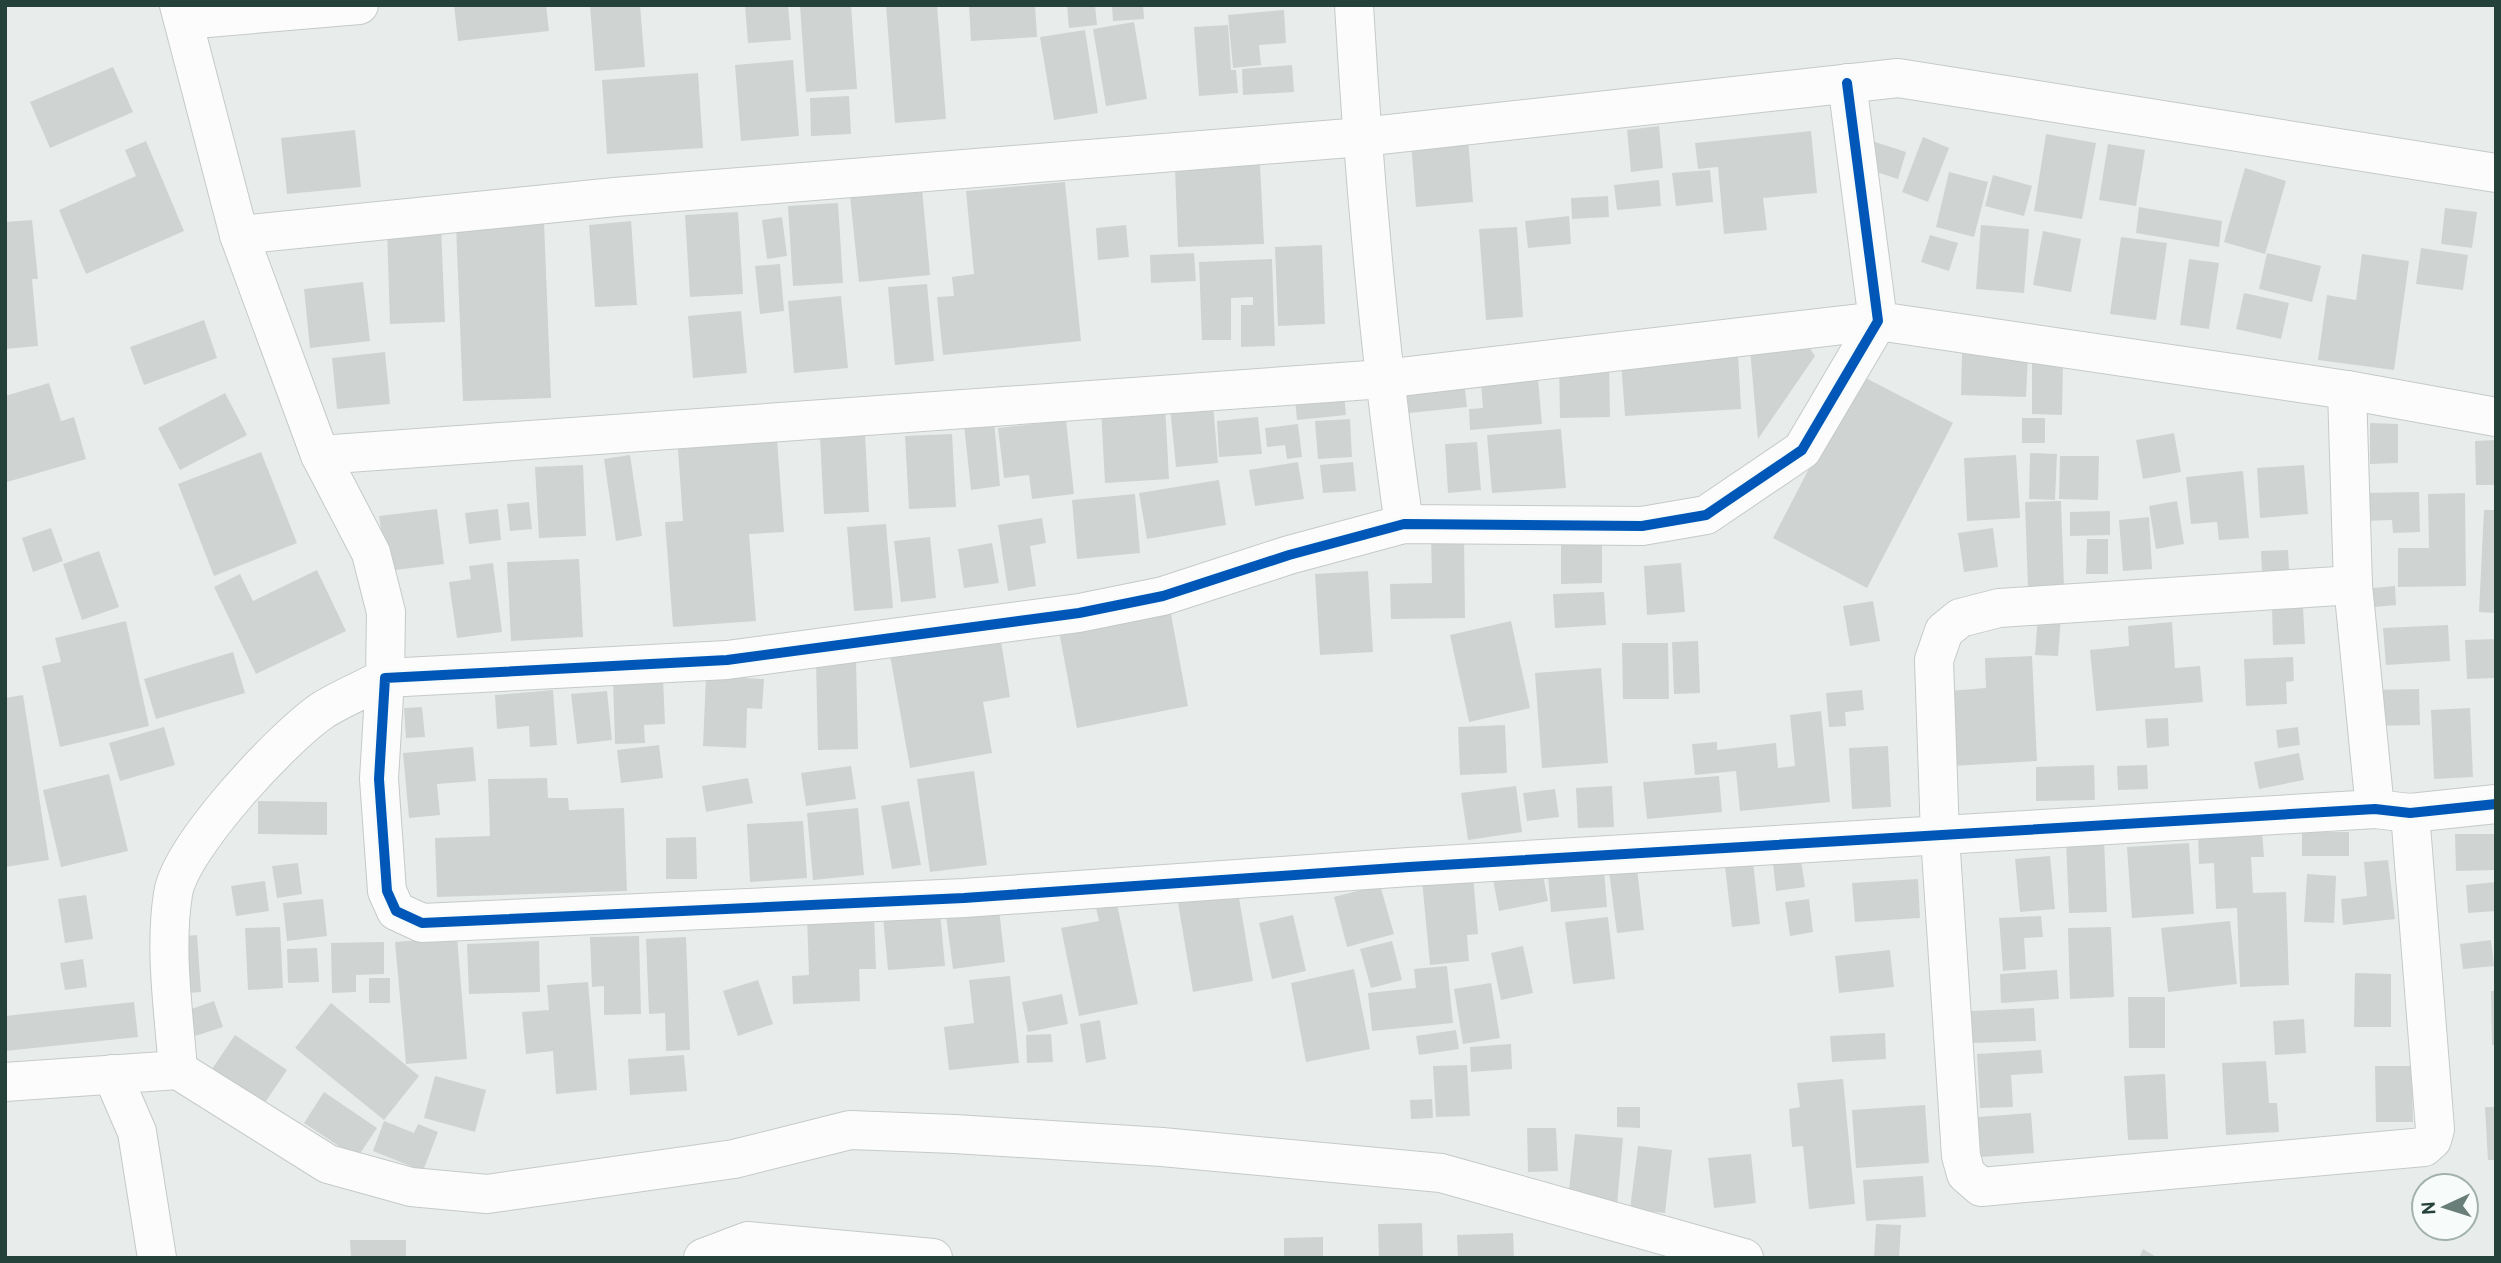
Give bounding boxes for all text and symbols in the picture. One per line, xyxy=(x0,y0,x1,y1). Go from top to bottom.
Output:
north arrow xyxy=(2410,1172,2480,1242)
text: N xyxy=(2418,1200,2442,1216)

